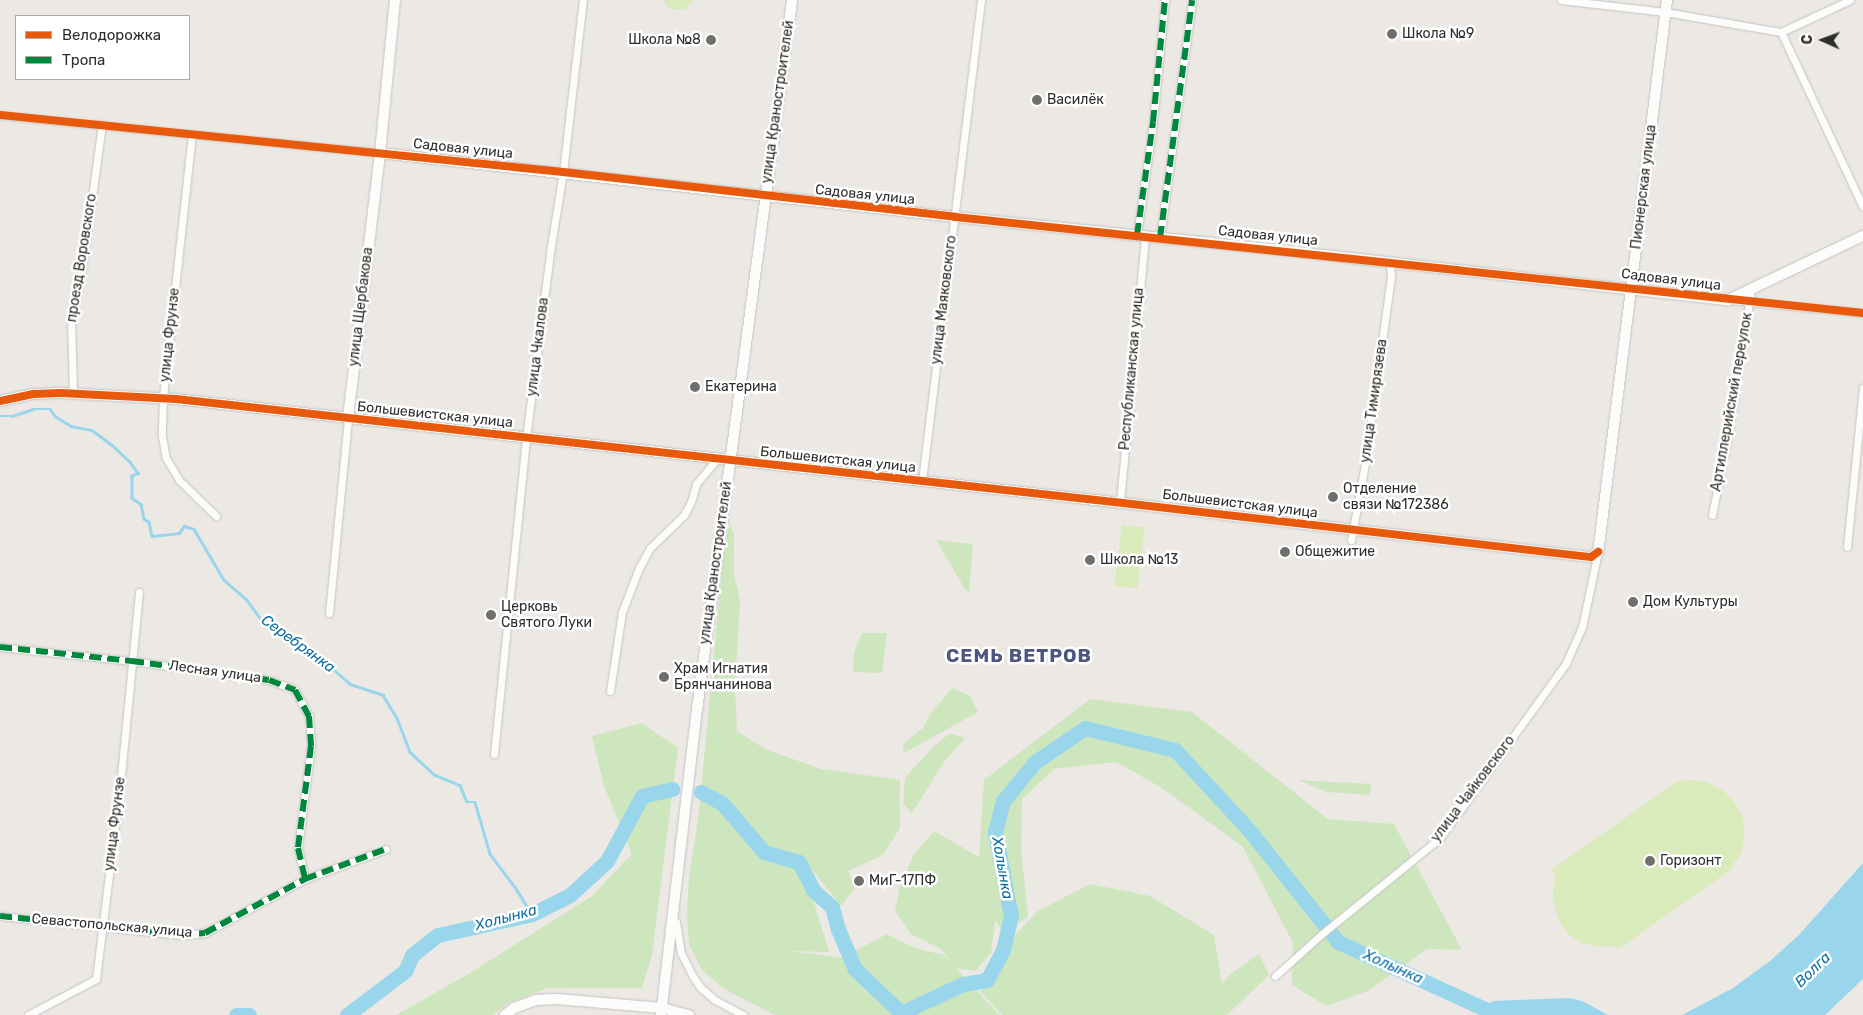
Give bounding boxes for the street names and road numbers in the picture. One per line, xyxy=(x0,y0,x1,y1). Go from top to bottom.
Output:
street label: улица Краностроителей xyxy=(758,19,798,185)
street label: Пионерская улица xyxy=(1628,124,1660,250)
street label: Садовая улица xyxy=(412,135,514,163)
street label: Садовая улица xyxy=(814,181,916,209)
street label: проезд Воровского xyxy=(64,193,100,323)
street label: Садовая улица xyxy=(1217,222,1319,250)
street label: улица Маяковского xyxy=(928,234,960,366)
street label: улица Щербакова xyxy=(345,246,377,368)
street label: Садовая улица xyxy=(1620,266,1722,294)
street label: улица Фрунзе xyxy=(157,287,183,383)
street label: Республиканская улица xyxy=(1117,287,1147,451)
street label: улица Чкалова xyxy=(524,296,552,398)
street label: Артиллерийский переулок xyxy=(1708,311,1756,493)
street label: улица Тимирязева xyxy=(1357,338,1391,464)
street label: Большевистская улица xyxy=(356,398,514,432)
street label: Большевистская улица xyxy=(759,443,917,477)
street label: улица Краностроителей xyxy=(696,480,736,646)
street label: Большевистская улица xyxy=(1161,486,1319,522)
street label: Лесная улица xyxy=(168,657,262,687)
street label: улица Чайковского xyxy=(1427,732,1519,846)
street label: улица Фрунзе xyxy=(101,776,129,872)
street label: Севастопольская улица xyxy=(31,911,193,941)

